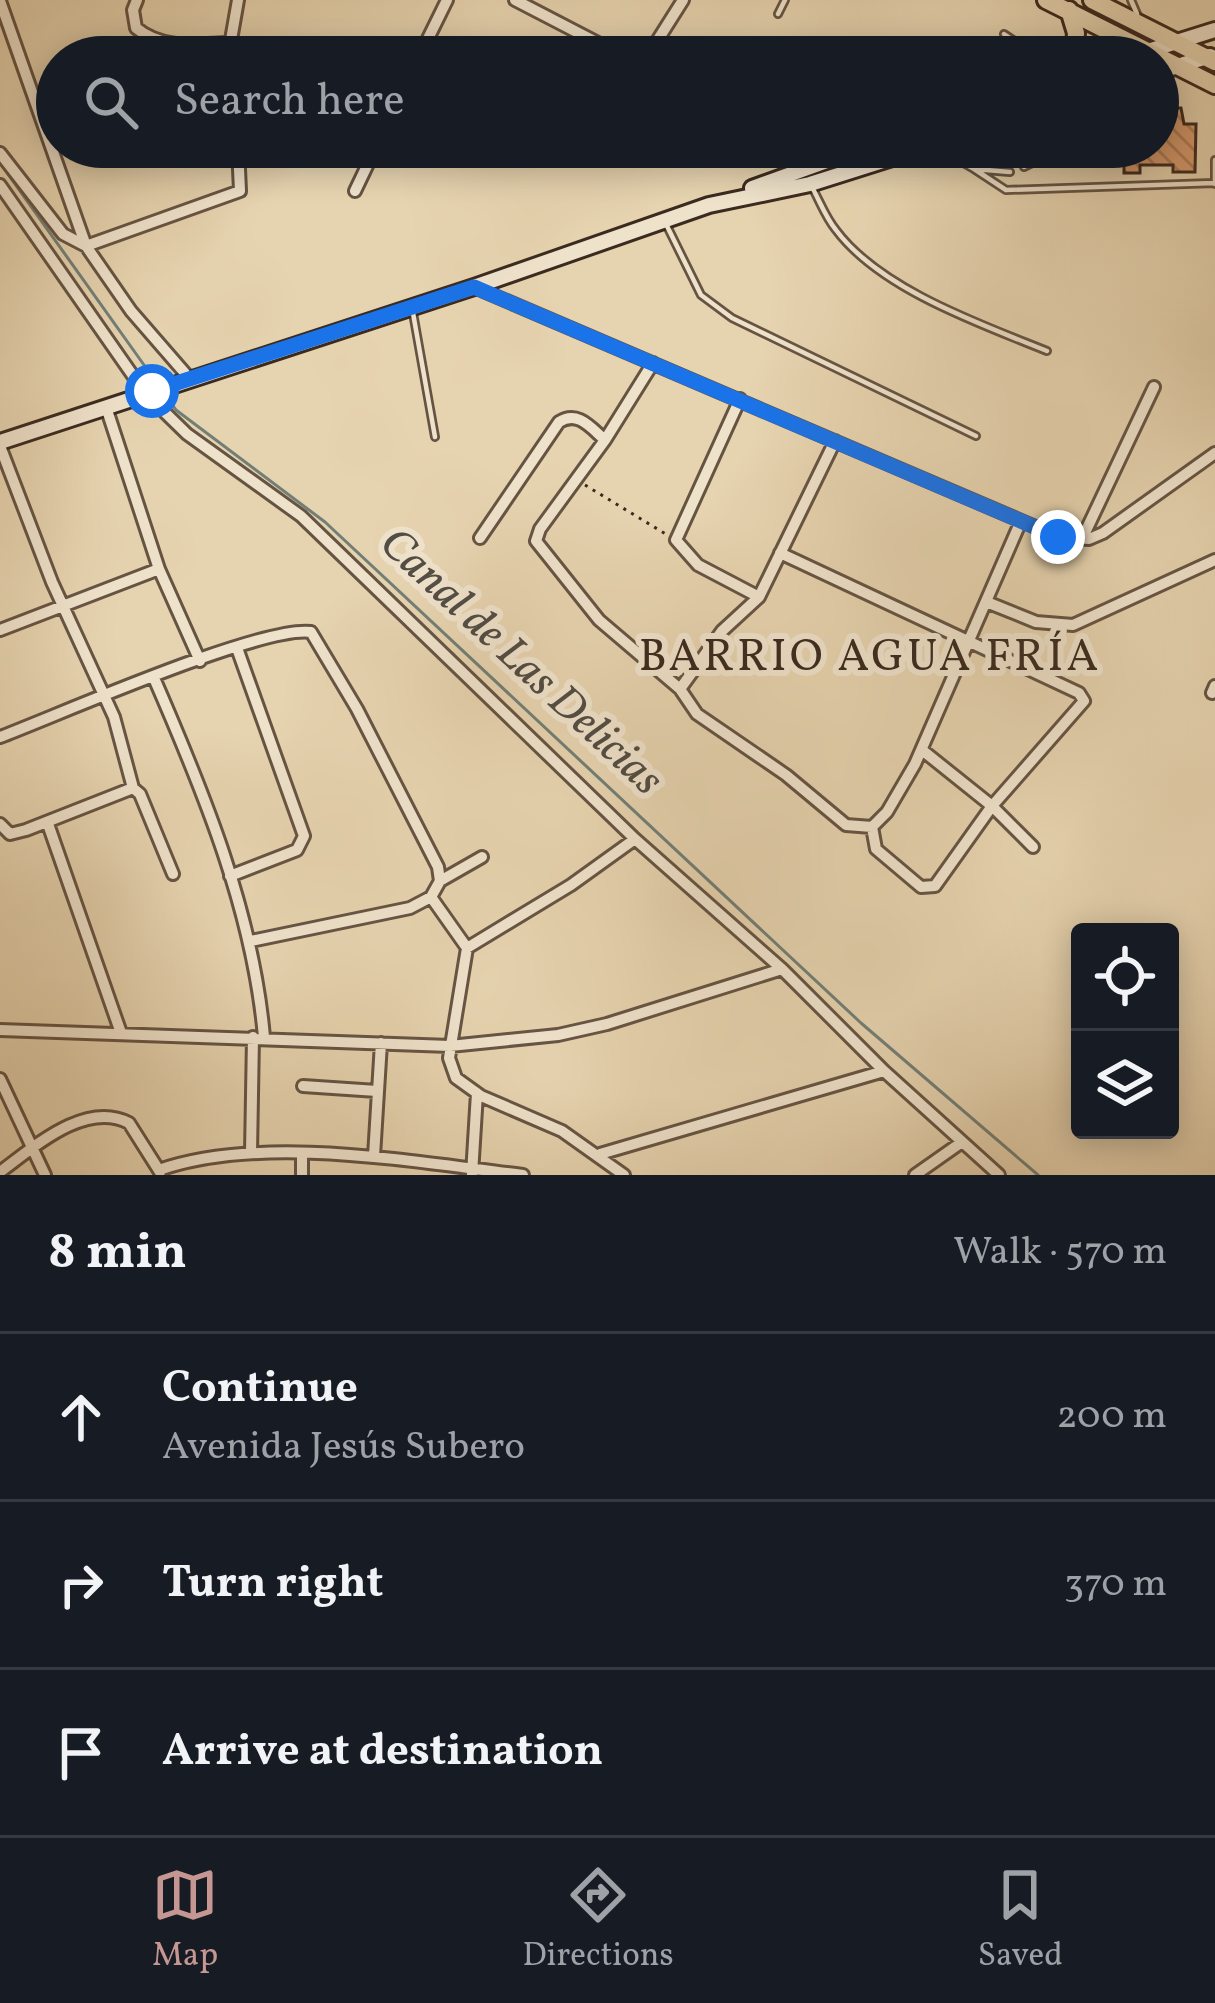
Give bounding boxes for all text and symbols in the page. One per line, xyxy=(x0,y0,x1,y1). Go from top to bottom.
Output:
search box xyxy=(36,36,1179,168)
icon: search xyxy=(78,69,144,135)
text: Search here xyxy=(174,71,405,134)
route start xyxy=(125,364,179,418)
route end xyxy=(1031,510,1085,564)
water label: Canal de Las Delicias xyxy=(364,515,676,811)
district label: BARRIO AGUA FRÍA xyxy=(639,627,1101,690)
map controls xyxy=(1071,923,1179,1139)
button: locate xyxy=(1071,923,1179,1031)
button: layers xyxy=(1071,1031,1179,1139)
text: 8 min xyxy=(48,1218,187,1289)
text: Walk · 570 m xyxy=(953,1226,1167,1280)
text: Continue xyxy=(162,1358,358,1421)
icon: ahead xyxy=(48,1384,114,1450)
text: 200 m xyxy=(1056,1390,1167,1444)
text: Avenida Jesús Subero xyxy=(162,1421,525,1475)
icon: right xyxy=(48,1552,114,1618)
text: Turn right xyxy=(162,1553,383,1616)
text: 370 m xyxy=(1064,1558,1167,1612)
icon: arrive xyxy=(48,1720,114,1786)
text: Arrive at destination xyxy=(162,1721,603,1784)
tab: Map xyxy=(152,1862,218,1980)
tab: Directions xyxy=(522,1862,674,1980)
tab: Saved xyxy=(978,1862,1063,1980)

